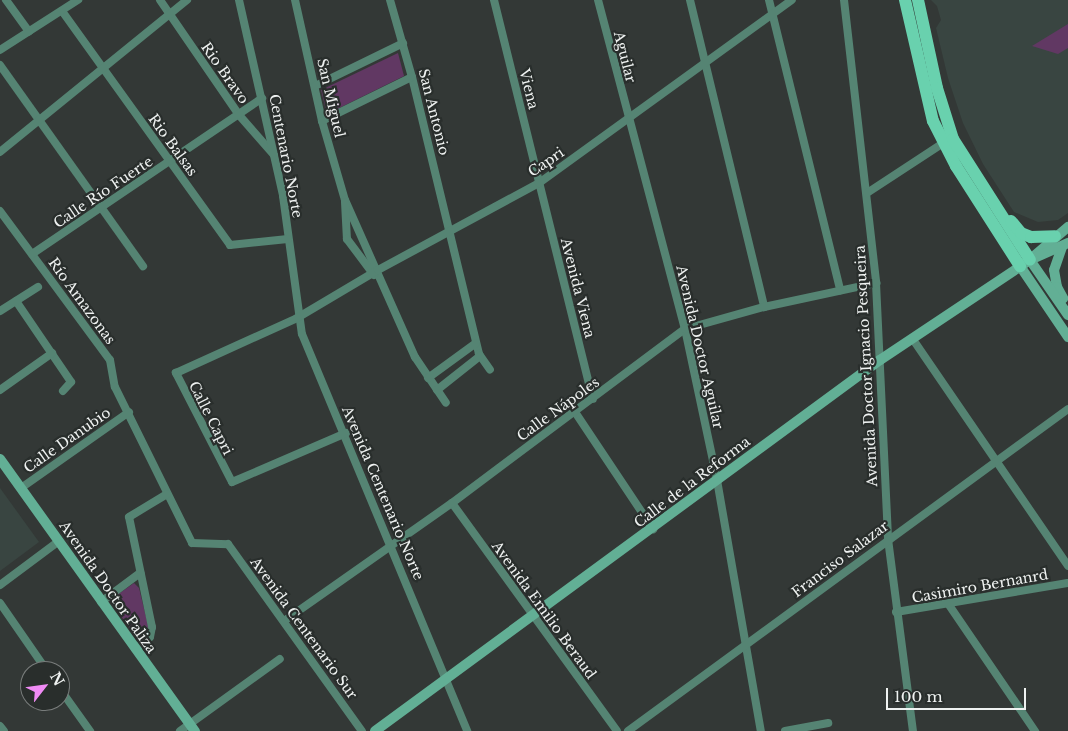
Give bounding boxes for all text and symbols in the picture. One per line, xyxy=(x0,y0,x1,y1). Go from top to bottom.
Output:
street label: Aguilar xyxy=(611,30,639,84)
street label: Rio Bravo xyxy=(198,39,252,107)
street label: San Miguel xyxy=(314,57,348,139)
street label: San Antonio xyxy=(415,67,453,157)
street label: Viena xyxy=(516,67,542,111)
street label: Centenario Norte xyxy=(266,93,306,219)
street label: Rio Balsas xyxy=(145,111,201,179)
street label: Capri xyxy=(525,144,567,180)
street label: Calle Río Fuerte xyxy=(50,153,156,231)
street label: Avenida Viena xyxy=(557,236,599,340)
street label: Avenida Doctor Ignacio Pesqueira xyxy=(851,245,881,487)
street label: Río Amazonas xyxy=(45,254,119,348)
street label: Avenida Doctor Aguilar xyxy=(673,263,727,431)
street label: Calle Nápoles xyxy=(514,374,602,444)
street label: Calle Capri xyxy=(185,379,237,457)
street label: Avenida Centenario Norte xyxy=(339,403,427,583)
street label: Calle Danubio xyxy=(20,404,114,476)
street label: Calle de la Reforma xyxy=(631,433,753,531)
street label: Avenida Doctor Paliza xyxy=(56,517,160,657)
street label: Franciso Salazar xyxy=(788,517,892,601)
street label: Avenida Emilio Beraud xyxy=(488,538,600,682)
street label: Avenida Centenario Sur xyxy=(247,554,361,702)
street label: Casimiro Bernanrd xyxy=(911,566,1049,606)
north arrow xyxy=(20,661,70,711)
text: N xyxy=(46,669,68,689)
scale bar xyxy=(888,678,1028,710)
text: 100 m xyxy=(894,687,943,706)

